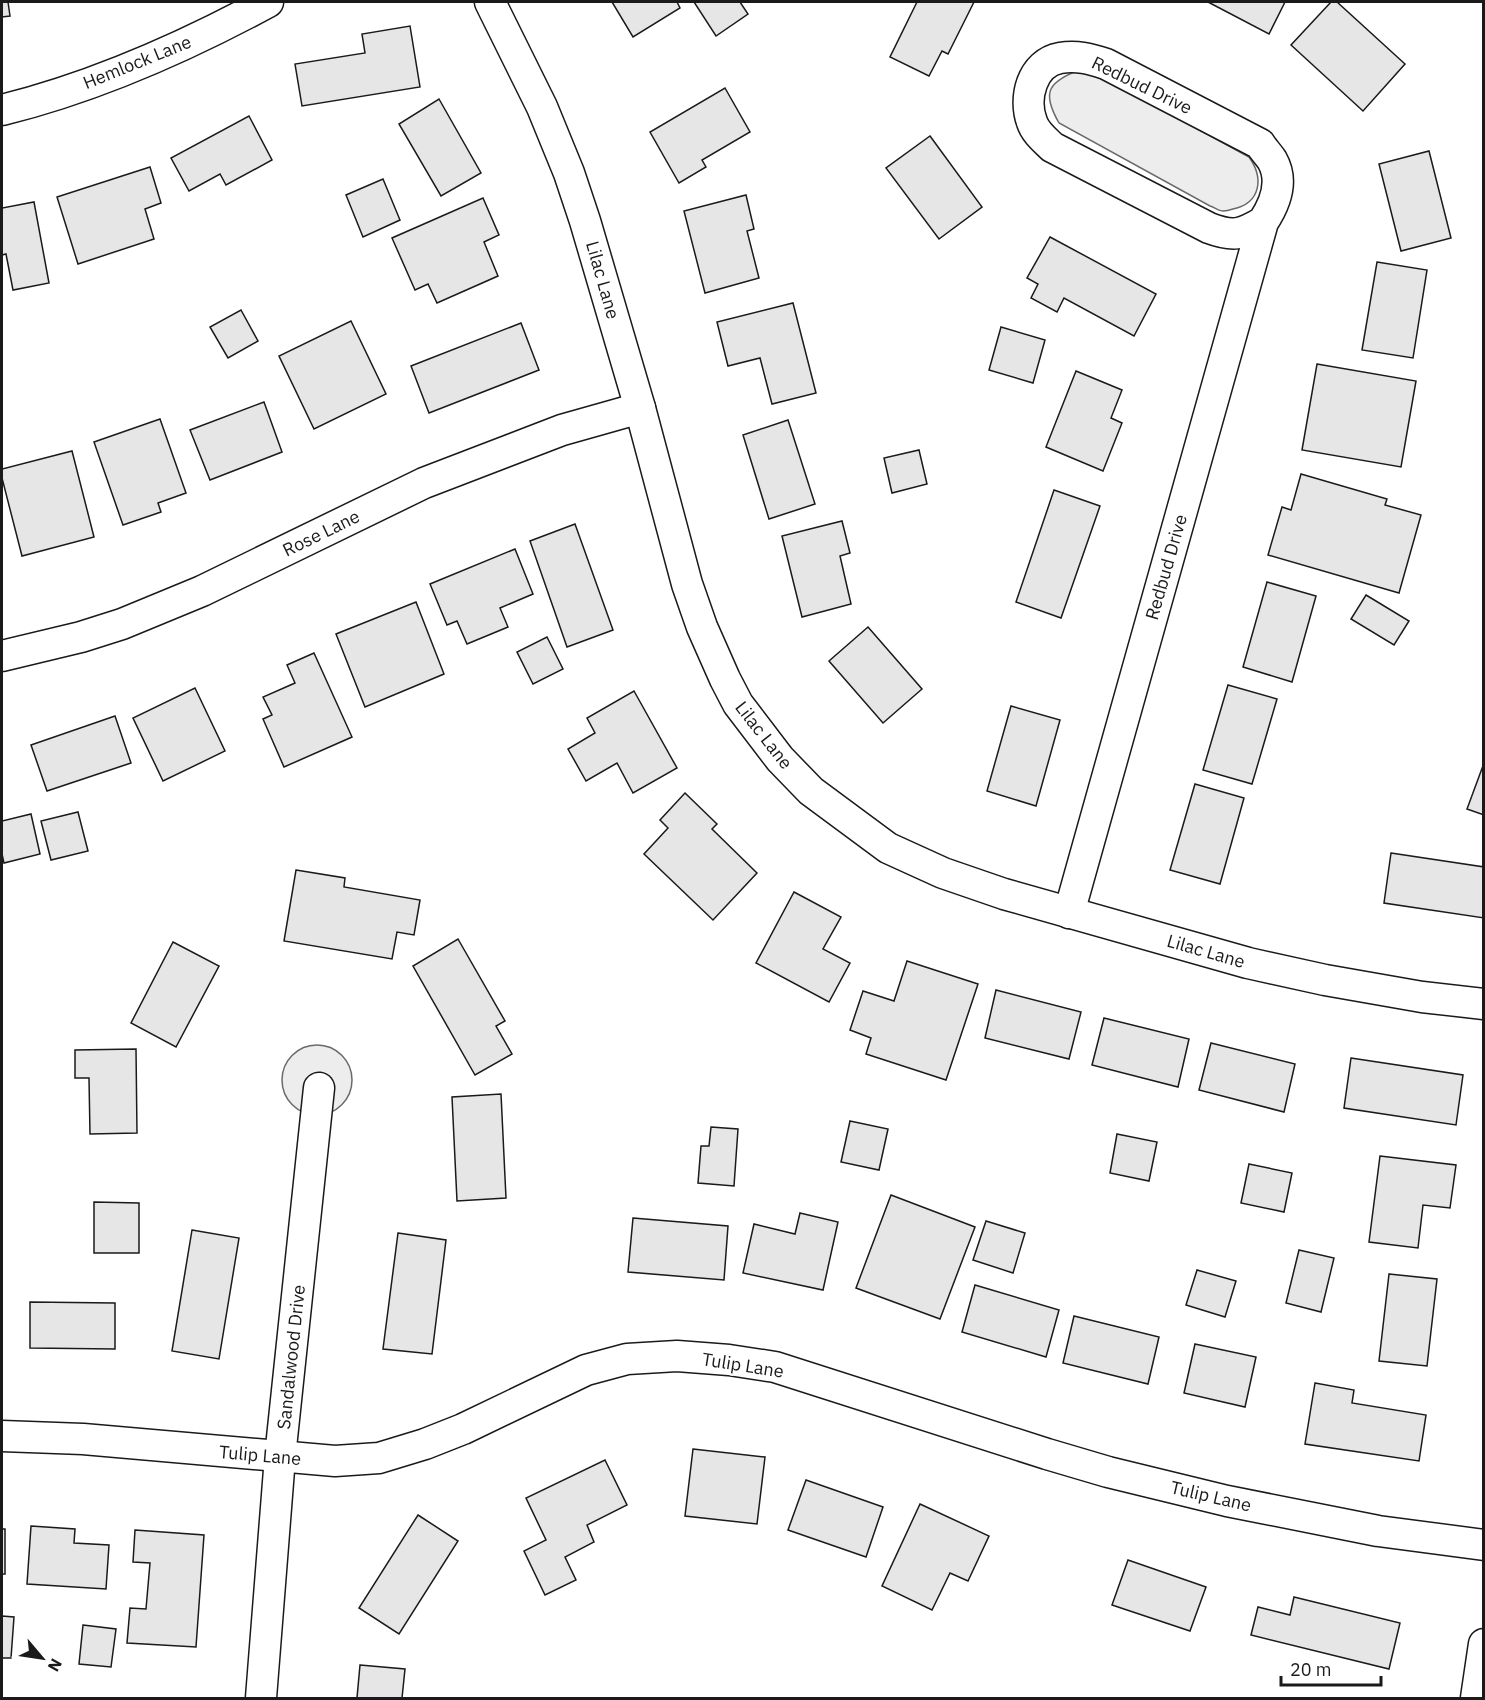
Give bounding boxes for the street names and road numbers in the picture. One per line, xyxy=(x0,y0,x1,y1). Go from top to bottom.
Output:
street label: Hemlock Lane xyxy=(79,30,195,94)
street label: Redbud Drive xyxy=(1088,51,1196,119)
street label: Lilac Lane xyxy=(581,238,625,322)
street label: Rose Lane xyxy=(279,504,363,562)
street label: Redbud Drive xyxy=(1140,511,1192,622)
street label: Lilac Lane xyxy=(730,696,798,774)
street label: Lilac Lane xyxy=(1164,929,1248,973)
street label: Sandalwood Drive xyxy=(272,1283,310,1431)
street label: Tulip Lane xyxy=(700,1347,786,1383)
street label: Tulip Lane xyxy=(218,1440,302,1470)
street label: Tulip Lane xyxy=(1168,1476,1254,1517)

